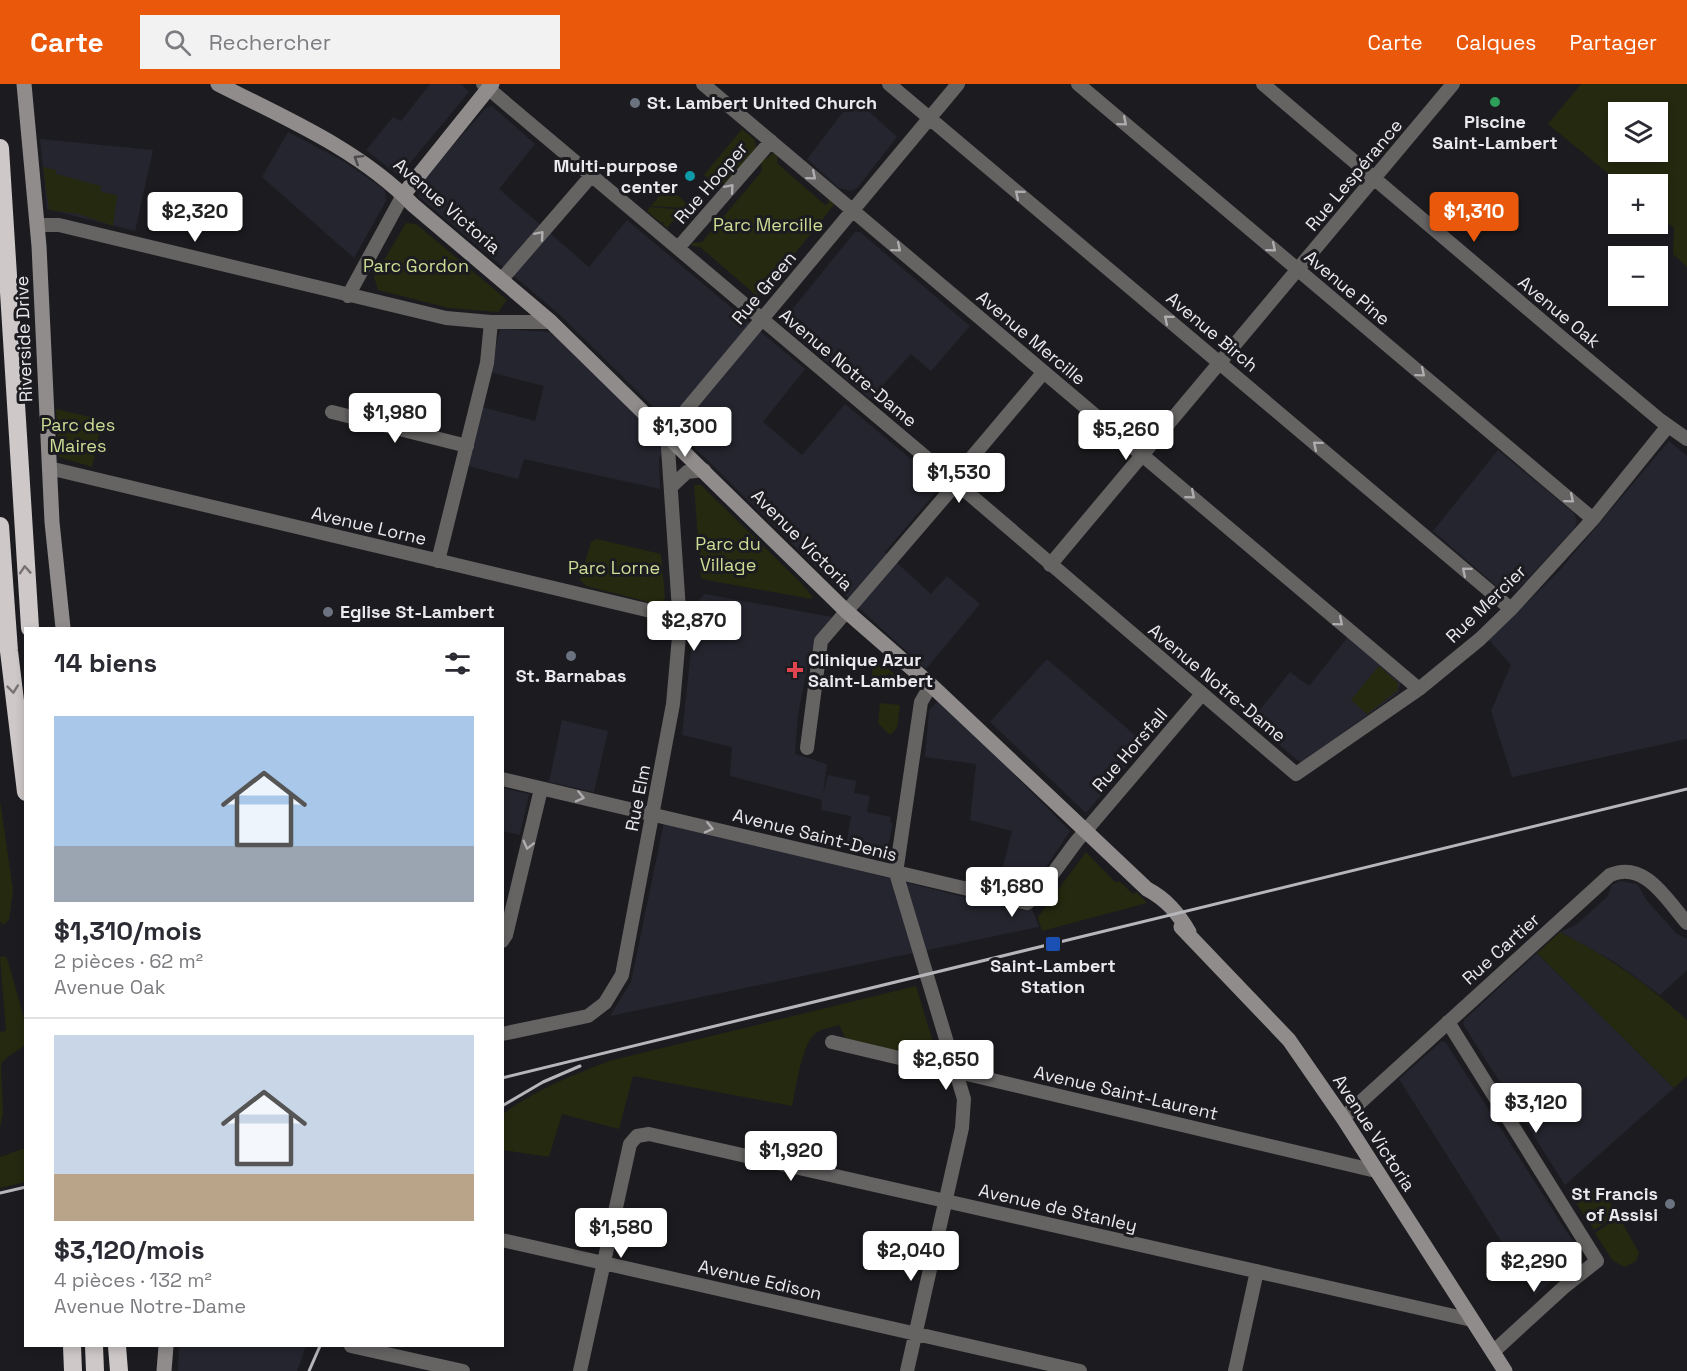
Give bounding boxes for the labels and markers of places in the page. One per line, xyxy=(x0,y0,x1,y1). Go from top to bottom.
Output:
place label: St. Lambert United Church xyxy=(647,91,877,114)
marker: Piscine Saint-Lambert xyxy=(1488,95,1502,109)
marker: St. Lambert United Church xyxy=(628,96,642,110)
place label: Piscine Saint-Lambert xyxy=(1432,110,1558,154)
place label: Multi-purpose center xyxy=(553,154,678,198)
marker: Multi-purpose center xyxy=(683,169,697,183)
pin: $2,320 xyxy=(146,192,244,243)
pin: $1,310 xyxy=(1425,192,1523,243)
pin: $1,980 xyxy=(346,393,444,444)
pin: $1,300 xyxy=(636,407,734,458)
pin: $5,260 xyxy=(1077,410,1175,461)
pin: $1,530 xyxy=(910,453,1008,504)
place label: Eglise St-Lambert xyxy=(340,600,495,623)
pin: $2,870 xyxy=(645,601,743,652)
marker: Eglise St-Lambert xyxy=(321,605,335,619)
place label: Clinique Azur Saint-Lambert xyxy=(808,648,933,692)
marker: St. Barnabas xyxy=(564,649,578,663)
marker: Clinique Azur Saint-Lambert xyxy=(786,661,804,679)
place label: St. Barnabas xyxy=(516,664,626,687)
pin: $1,680 xyxy=(963,867,1061,918)
marker: Saint-Lambert Station xyxy=(1044,935,1062,953)
place label: Saint-Lambert Station xyxy=(990,954,1116,998)
pin: $2,650 xyxy=(897,1040,995,1091)
pin: $3,120 xyxy=(1487,1083,1585,1134)
pin: $1,920 xyxy=(742,1131,840,1182)
place label: St Francis of Assisi xyxy=(1572,1182,1658,1226)
marker: St Francis of Assisi xyxy=(1663,1197,1677,1211)
pin: $1,580 xyxy=(572,1208,670,1259)
pin: $2,040 xyxy=(862,1231,960,1282)
pin: $2,290 xyxy=(1485,1242,1583,1293)

